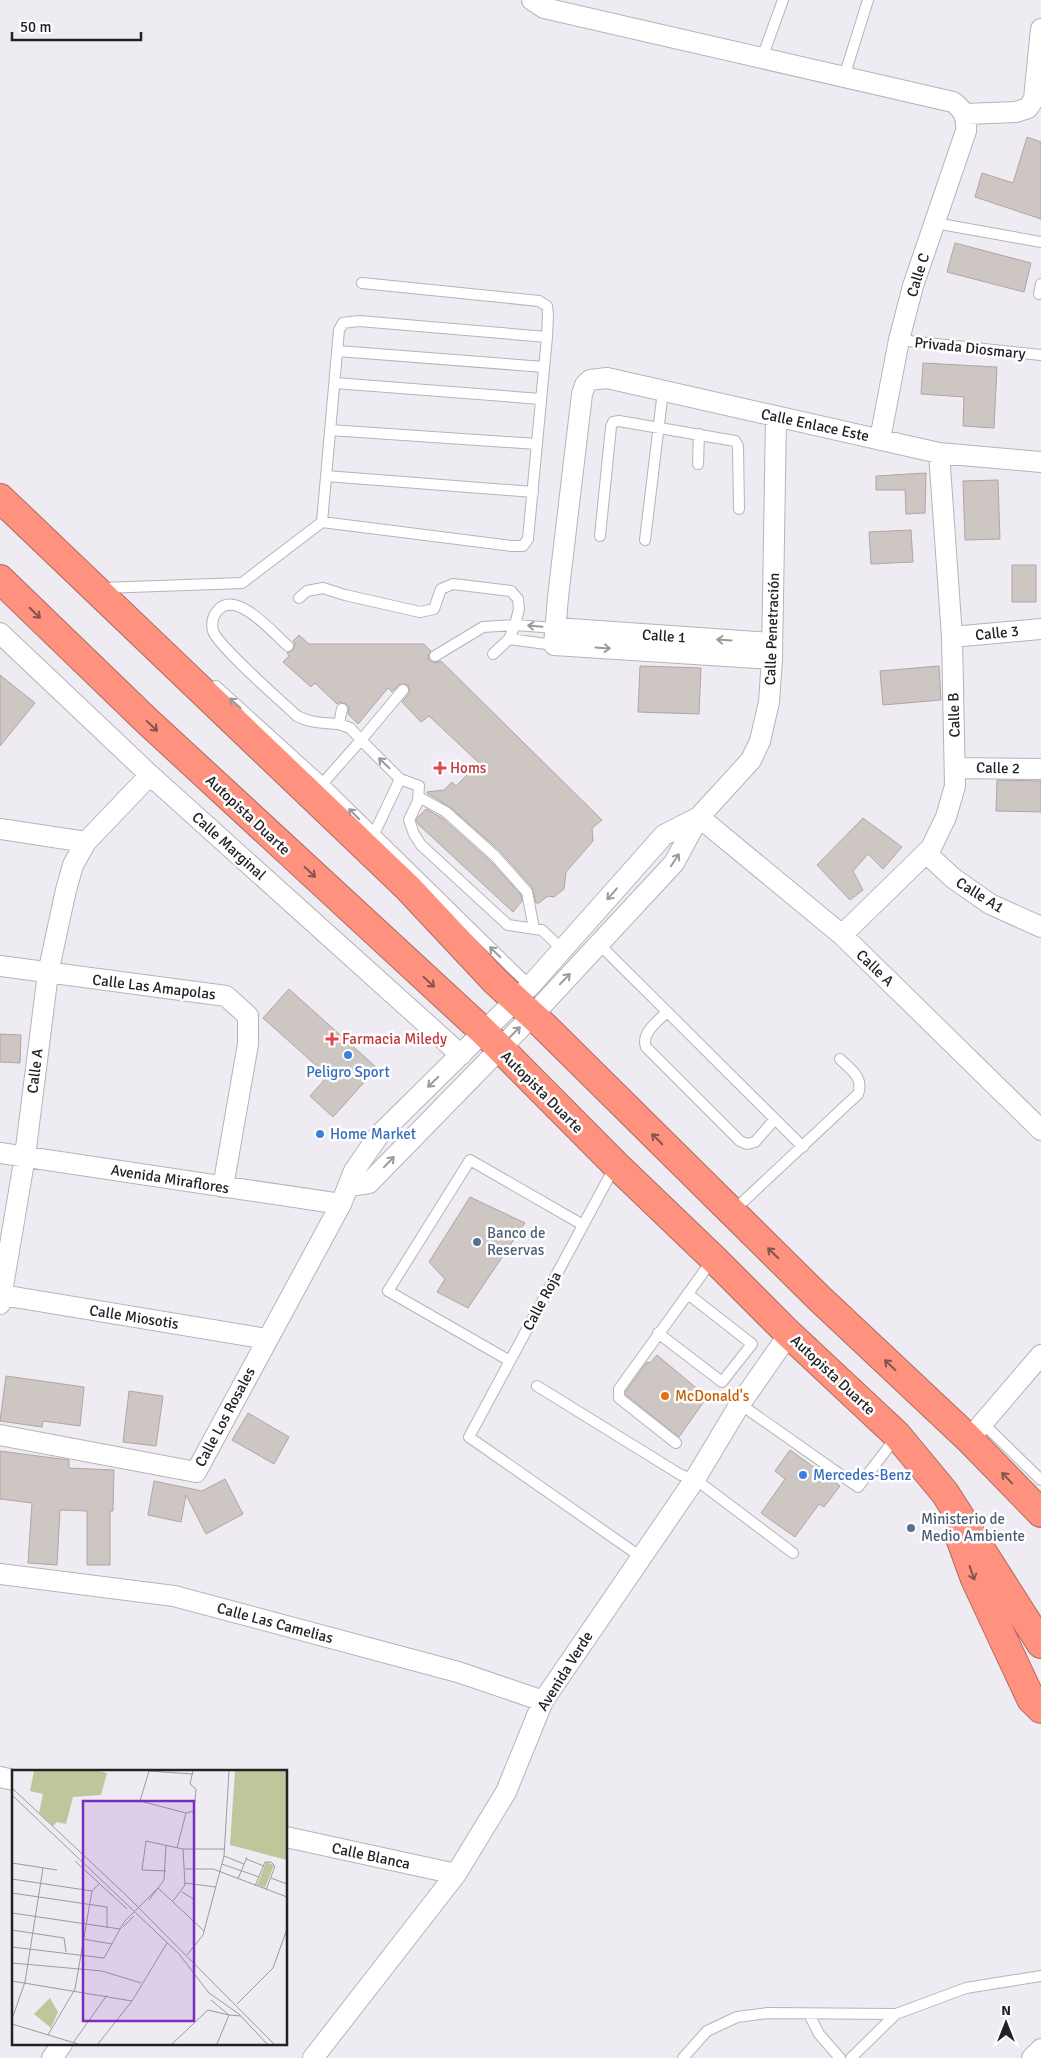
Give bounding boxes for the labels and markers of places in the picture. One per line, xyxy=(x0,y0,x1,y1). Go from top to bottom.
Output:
place label: Homs xyxy=(450,759,487,777)
marker: Homs xyxy=(434,762,446,774)
place label: Farmacia Miledy xyxy=(342,1030,447,1048)
marker: Farmacia Miledy xyxy=(326,1033,338,1045)
marker: Peligro Sport xyxy=(342,1049,354,1061)
place label: Peligro Sport xyxy=(306,1063,390,1081)
place label: Home Market xyxy=(330,1125,416,1143)
marker: Home Market xyxy=(314,1128,326,1140)
place label: Banco de Reservas xyxy=(487,1224,545,1259)
marker: Banco de Reservas xyxy=(471,1236,483,1248)
place label: McDonald's xyxy=(675,1387,750,1405)
marker: McDonald's xyxy=(659,1390,671,1402)
place label: Mercedes-Benz xyxy=(813,1466,911,1484)
marker: Mercedes-Benz xyxy=(797,1469,809,1481)
place label: Ministerio de Medio Ambiente xyxy=(921,1510,1025,1545)
marker: Ministerio de Medio Ambiente xyxy=(905,1522,917,1534)

